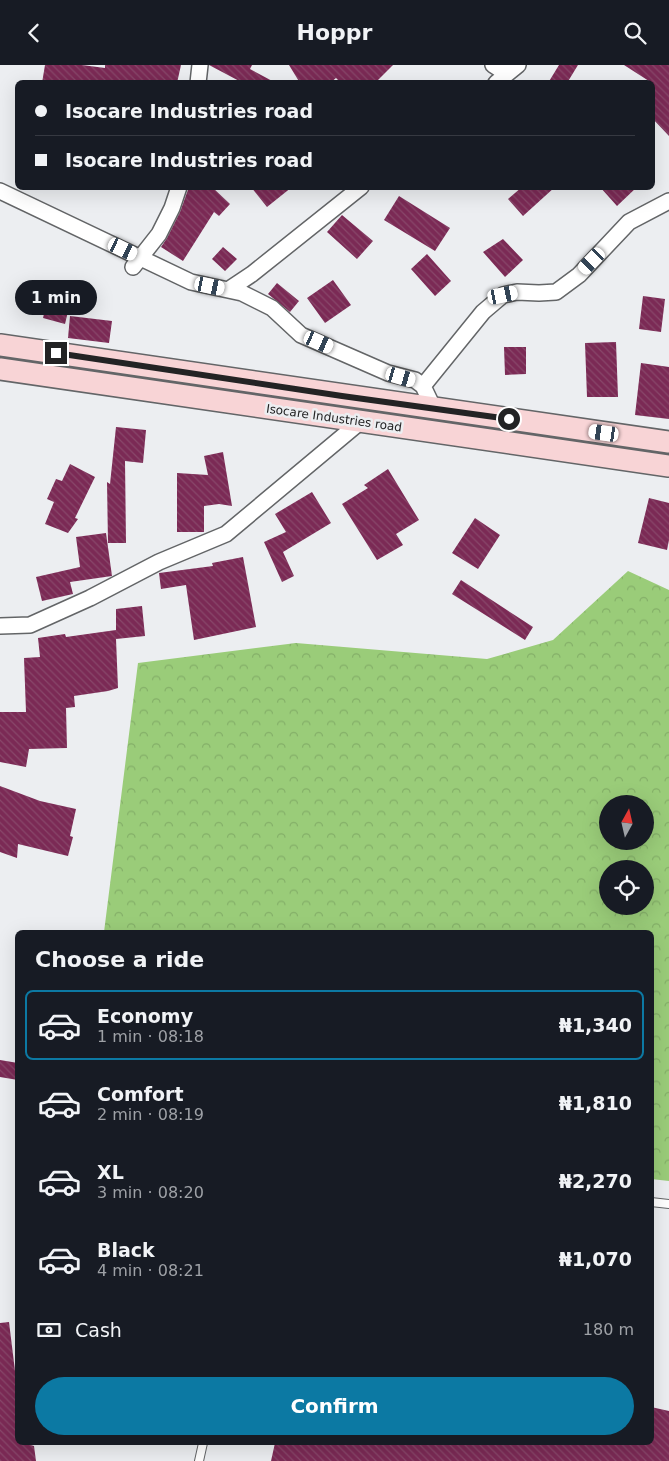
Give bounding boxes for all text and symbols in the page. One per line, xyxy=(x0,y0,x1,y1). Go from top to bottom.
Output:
icon: back xyxy=(20,19,48,47)
icon: search xyxy=(621,19,649,47)
text: Hoppr xyxy=(297,20,372,45)
text: Isocare Industries road xyxy=(65,100,313,122)
text: Isocare Industries road xyxy=(65,149,313,171)
car xyxy=(106,236,139,262)
car xyxy=(576,245,607,277)
car xyxy=(193,276,226,296)
callout: 1 min xyxy=(15,281,97,315)
car xyxy=(486,285,519,305)
text: 1 min xyxy=(31,288,81,307)
car xyxy=(302,329,335,355)
route end xyxy=(45,342,67,364)
car xyxy=(384,366,417,388)
street label: Isocare Industries road xyxy=(265,402,403,434)
route start xyxy=(498,408,520,430)
car xyxy=(588,423,619,443)
north arrow xyxy=(599,795,654,850)
map controls xyxy=(599,795,654,915)
button: locate xyxy=(599,860,654,915)
text: Choose a ride xyxy=(35,947,204,972)
icon: car xyxy=(37,1003,82,1048)
text: Economy xyxy=(97,1005,193,1027)
text: ₦1,340 xyxy=(559,1014,632,1036)
text: 1 min · 08:18 xyxy=(97,1027,204,1046)
icon: car xyxy=(37,1081,82,1126)
text: Comfort xyxy=(97,1083,184,1105)
text: ₦1,810 xyxy=(559,1092,632,1114)
text: 2 min · 08:19 xyxy=(97,1105,204,1124)
icon: car xyxy=(37,1159,82,1204)
text: XL xyxy=(97,1161,124,1183)
text: ₦2,270 xyxy=(559,1170,632,1192)
text: 3 min · 08:20 xyxy=(97,1183,204,1202)
icon: car xyxy=(37,1237,82,1282)
text: Black xyxy=(97,1239,155,1261)
text: ₦1,070 xyxy=(559,1248,632,1270)
text: 4 min · 08:21 xyxy=(97,1261,204,1280)
icon: cash xyxy=(35,1316,63,1344)
text: Cash xyxy=(75,1319,122,1341)
text: 180 m xyxy=(583,1320,634,1339)
button: Confirm xyxy=(35,1377,634,1435)

